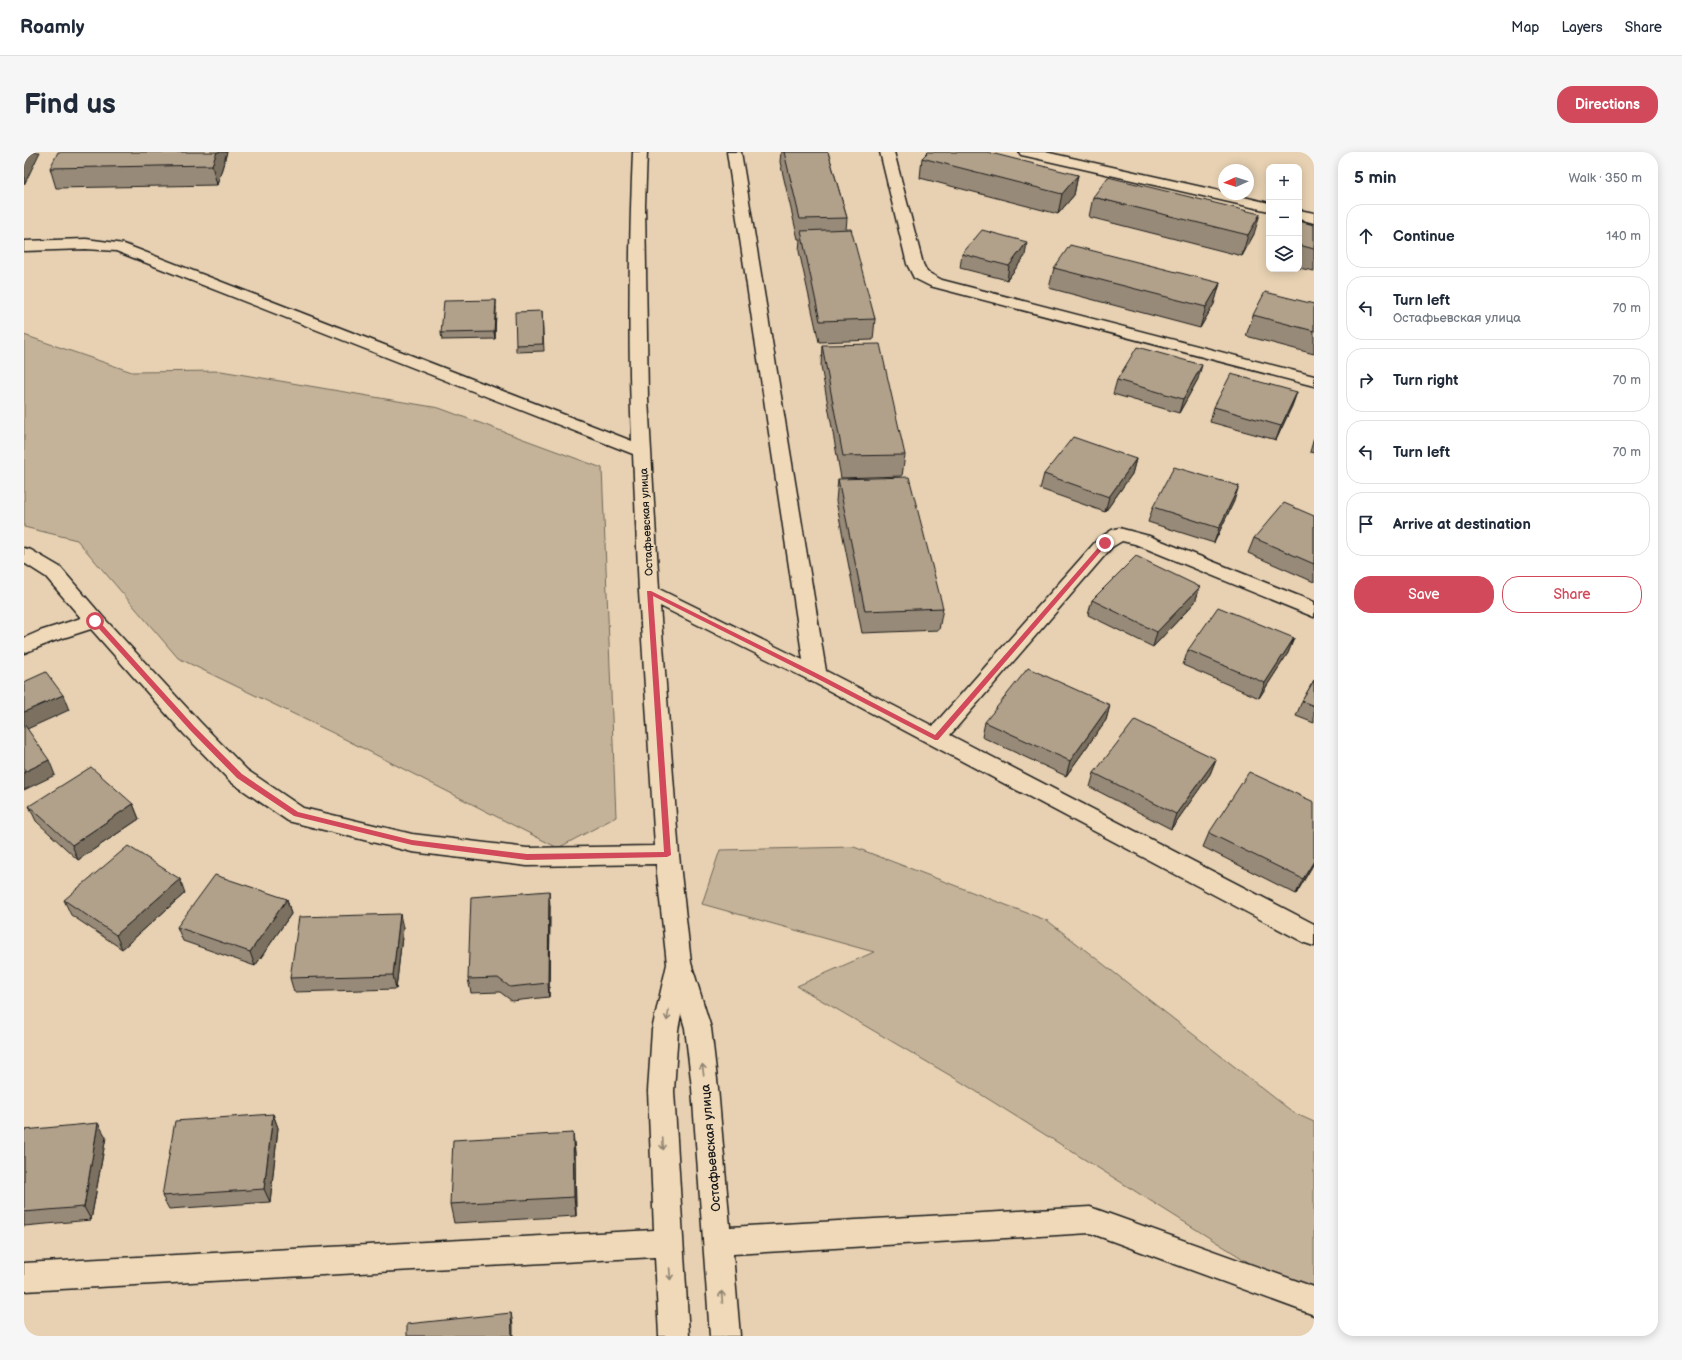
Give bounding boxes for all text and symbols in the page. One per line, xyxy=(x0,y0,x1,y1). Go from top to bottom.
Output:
text: Roamly xyxy=(20,16,84,39)
text: Map xyxy=(1511,19,1539,36)
text: Layers xyxy=(1561,19,1603,36)
text: Share xyxy=(1625,19,1662,36)
button: Directions xyxy=(1557,86,1658,123)
text: Find us xyxy=(24,88,116,121)
north arrow xyxy=(1218,164,1254,200)
map controls xyxy=(1266,164,1302,272)
button: + xyxy=(1266,164,1302,200)
text: 5 min xyxy=(1354,168,1397,188)
text: Walk · 350 m xyxy=(1568,170,1642,186)
button: − xyxy=(1266,200,1302,236)
icon: ahead xyxy=(1355,225,1377,247)
text: Continue xyxy=(1393,227,1455,246)
text: 140 m xyxy=(1606,228,1641,244)
button: layers xyxy=(1266,236,1302,272)
text: Turn left xyxy=(1393,291,1450,310)
icon: left xyxy=(1355,297,1377,319)
text: 70 m xyxy=(1613,300,1641,316)
text: Остафьевская улица xyxy=(1393,310,1521,326)
icon: right xyxy=(1355,369,1377,391)
text: Turn right xyxy=(1393,371,1458,390)
text: 70 m xyxy=(1613,372,1641,388)
icon: left xyxy=(1355,441,1377,463)
text: Turn left xyxy=(1393,443,1450,462)
text: 70 m xyxy=(1613,444,1641,460)
street label: Остафьевская улица xyxy=(637,467,656,576)
icon: arrive xyxy=(1355,513,1377,535)
text: Arrive at destination xyxy=(1393,515,1531,534)
route end xyxy=(1096,534,1114,552)
button: Save xyxy=(1354,576,1494,613)
button: Share xyxy=(1502,576,1642,613)
route start xyxy=(86,612,104,630)
one-way arrow xyxy=(664,1008,672,1021)
one-way arrow xyxy=(699,1064,707,1077)
street label: Остафьевская улица xyxy=(697,1083,725,1212)
one-way arrow xyxy=(660,1137,667,1150)
one-way arrow xyxy=(666,1267,673,1280)
one-way arrow xyxy=(719,1291,726,1304)

